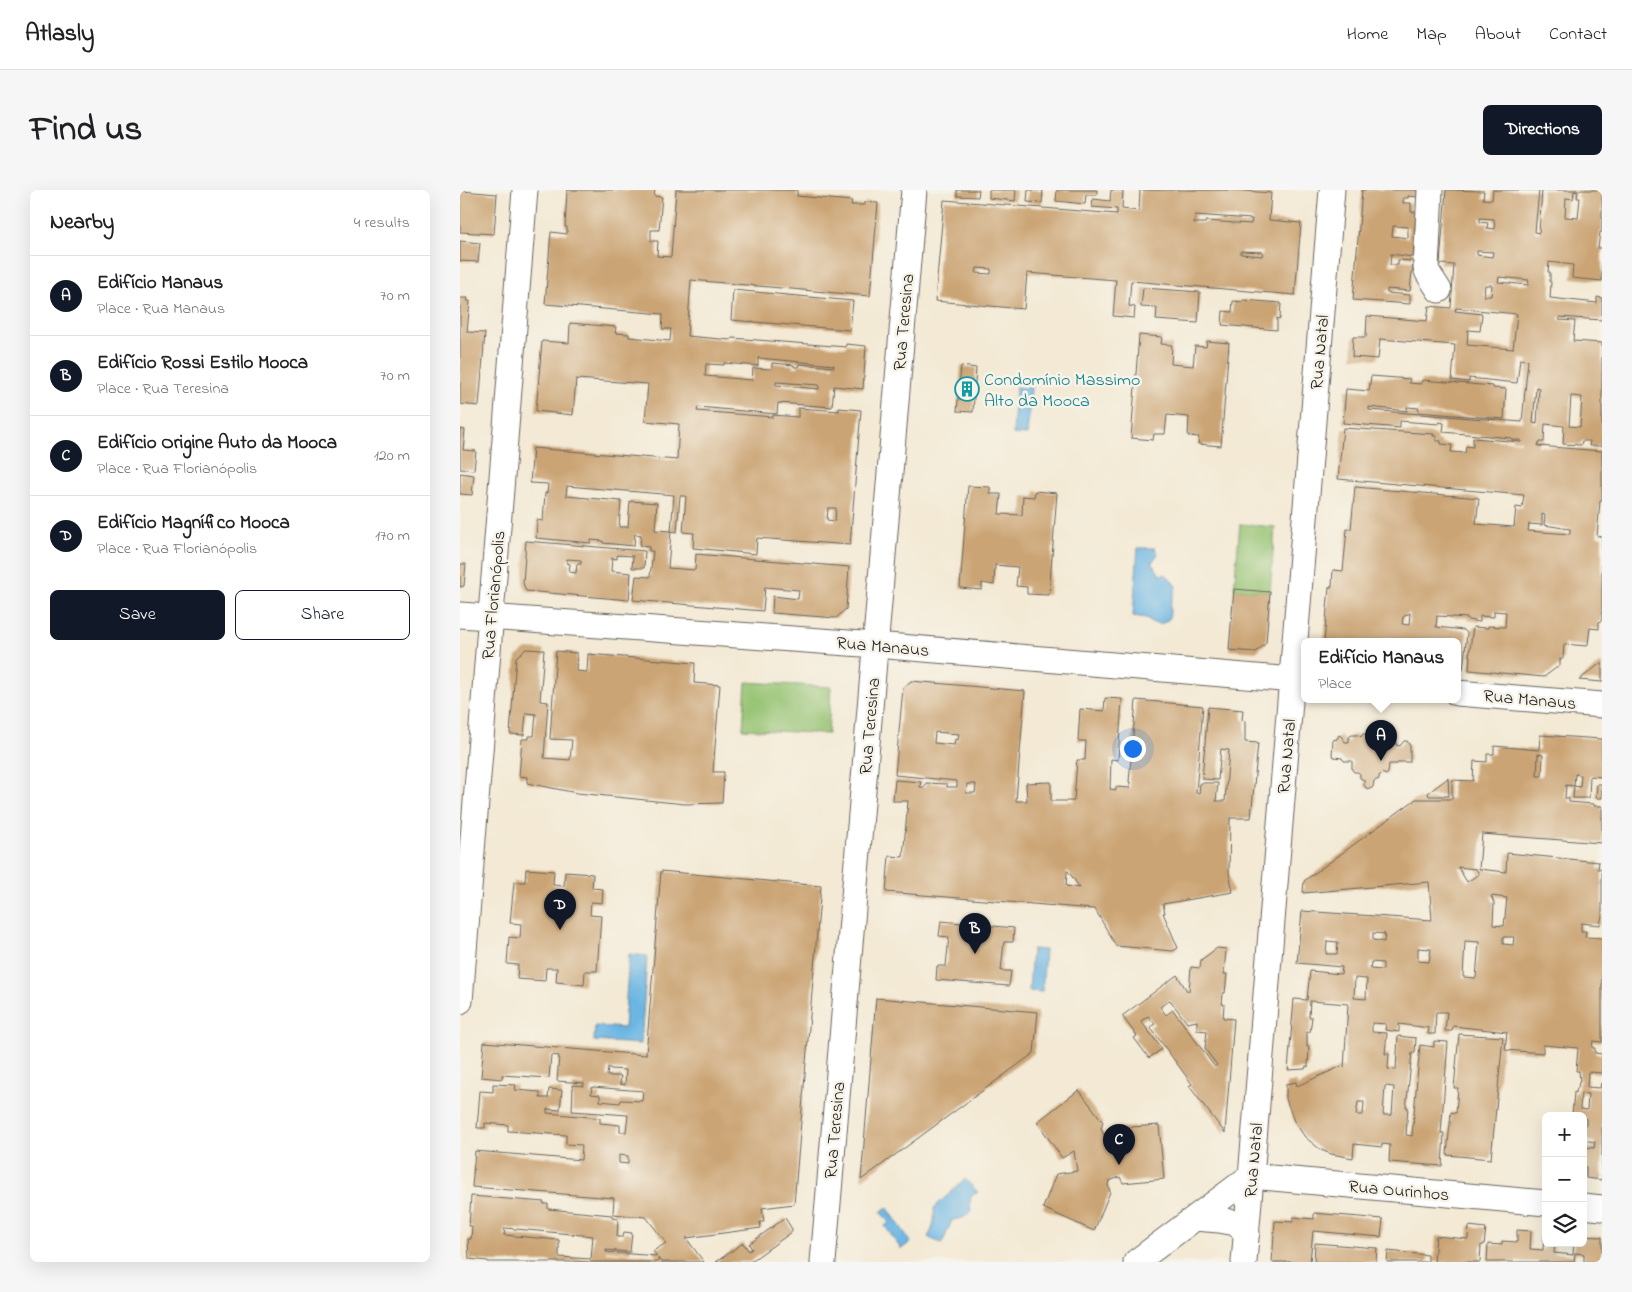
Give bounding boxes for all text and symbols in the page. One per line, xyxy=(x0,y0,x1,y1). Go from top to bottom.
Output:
text: Atlasly xyxy=(25,17,94,52)
text: Home xyxy=(1347,22,1388,48)
text: Map xyxy=(1416,22,1447,48)
text: About xyxy=(1475,22,1521,48)
text: Contact xyxy=(1549,22,1607,48)
text: Find us xyxy=(30,105,142,156)
button: Directions xyxy=(1483,105,1602,155)
text: Nearby xyxy=(50,208,114,238)
text: 4 results xyxy=(354,211,410,235)
text: Edifício Manaus xyxy=(97,270,223,297)
street label: Rua Teresina xyxy=(888,273,922,372)
text: A xyxy=(61,284,71,308)
text: 70 m xyxy=(380,284,410,308)
text: Place · Rua Manaus xyxy=(97,297,225,321)
street label: Rua Natal xyxy=(1305,314,1337,391)
text: Edifício Rossi Estilo Mooca xyxy=(97,350,308,377)
text: B xyxy=(61,364,71,388)
text: 70 m xyxy=(380,364,410,388)
place label: Condomínio Massimo Alto da Mooca xyxy=(984,368,1140,415)
building icon: Condomínio Massimo Alto da Mooca xyxy=(954,376,980,402)
text: Place · Rua Teresina xyxy=(97,377,229,401)
text: Edifício Origine Auto da Mooca xyxy=(97,430,337,457)
text: C xyxy=(62,444,70,468)
text: 120 m xyxy=(374,444,410,468)
text: Place · Rua Florianópolis xyxy=(97,457,257,481)
text: Edifício Magnífico Mooca xyxy=(97,510,290,537)
text: D xyxy=(60,524,72,548)
text: 170 m xyxy=(375,524,410,548)
street label: Rua Florianópolis xyxy=(476,530,514,661)
text: Place · Rua Florianópolis xyxy=(97,537,257,561)
button: Save xyxy=(50,590,225,640)
button: Share xyxy=(235,590,410,640)
street label: Rua Manaus xyxy=(835,631,930,665)
popup xyxy=(1301,638,1461,703)
text: Edifício Manaus xyxy=(1318,645,1444,672)
text: Place xyxy=(1318,672,1352,696)
street label: Rua Teresina xyxy=(854,677,888,776)
street label: Rua Manaus xyxy=(1482,684,1577,718)
street label: Rua Natal xyxy=(1272,718,1304,795)
pin: A xyxy=(1365,720,1397,761)
your location xyxy=(1120,736,1146,762)
pin: D xyxy=(544,889,576,930)
pin: B xyxy=(959,913,991,954)
street label: Rua Teresina xyxy=(819,1081,853,1180)
map controls xyxy=(1542,1112,1587,1247)
button: + xyxy=(1542,1112,1587,1157)
street label: Rua Natal xyxy=(1239,1122,1271,1199)
pin: C xyxy=(1103,1124,1135,1165)
button: − xyxy=(1542,1157,1587,1202)
street label: Rua Ourinhos xyxy=(1347,1175,1450,1209)
button: layers xyxy=(1542,1202,1587,1247)

